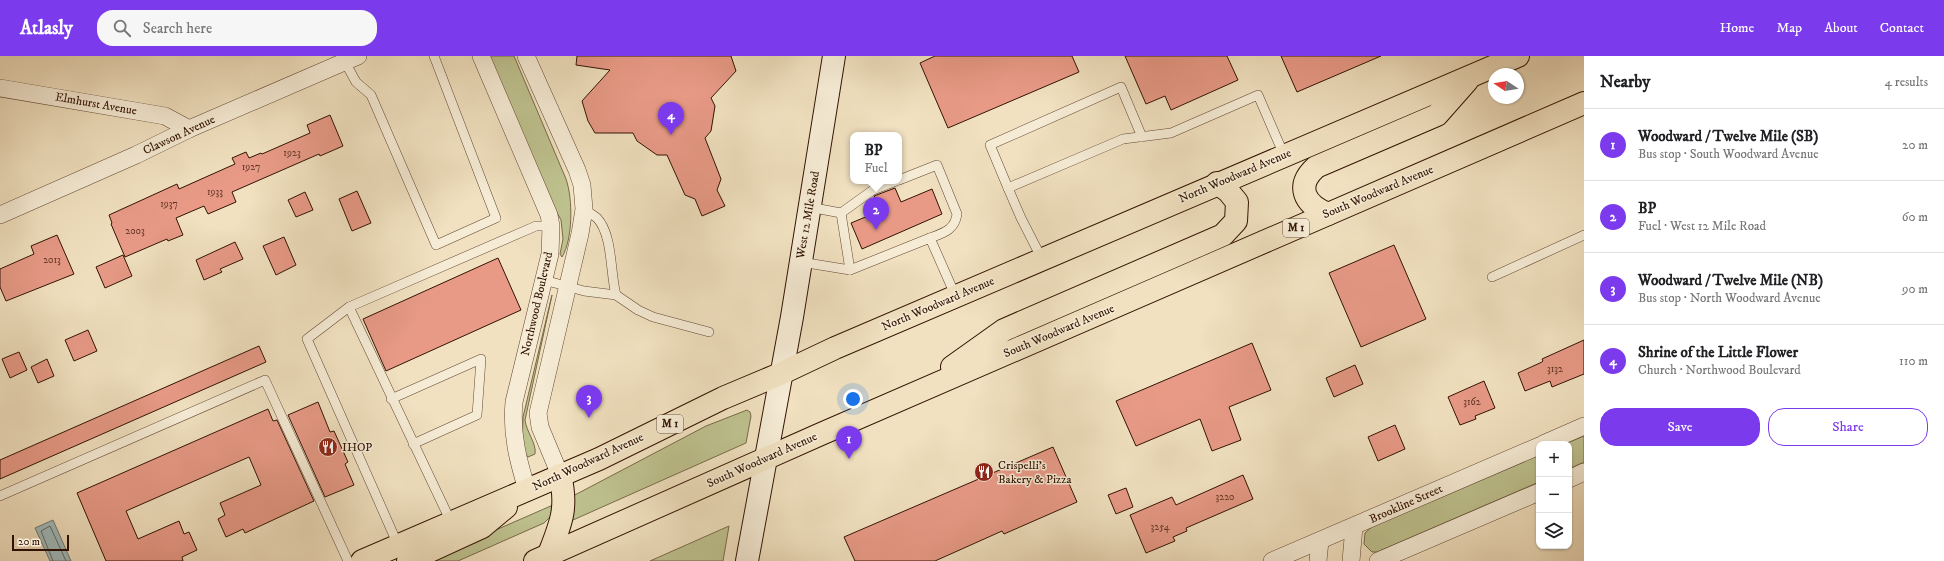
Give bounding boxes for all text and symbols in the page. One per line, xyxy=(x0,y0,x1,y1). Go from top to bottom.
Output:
search box xyxy=(97,10,377,46)
text: Atlasly xyxy=(20,17,73,40)
icon: search xyxy=(111,17,133,39)
text: Search here xyxy=(143,19,212,38)
text: Home xyxy=(1720,19,1754,37)
text: Map xyxy=(1776,19,1802,37)
text: About xyxy=(1824,19,1858,37)
text: Contact xyxy=(1880,19,1924,37)
north arrow xyxy=(1488,68,1524,104)
text: Nearby xyxy=(1600,71,1650,93)
text: 4 results xyxy=(1885,74,1928,90)
street label: Elmhurst Avenue xyxy=(54,89,138,119)
pin: 4 xyxy=(658,102,684,135)
street label: Clawson Avenue xyxy=(141,112,217,158)
text: Woodward / Twelve Mile (SB) xyxy=(1638,127,1818,146)
popup xyxy=(850,132,902,184)
text: 1 xyxy=(1611,137,1615,153)
text: 20 m xyxy=(1902,137,1928,153)
text: BP xyxy=(864,141,883,160)
street label: North Woodward Avenue xyxy=(1176,145,1294,207)
text: Bus stop · South Woodward Avenue xyxy=(1638,146,1819,162)
house number: 1923 xyxy=(283,147,301,159)
text: Fuel xyxy=(864,160,888,176)
house number: 1927 xyxy=(242,161,260,173)
street label: South Woodward Avenue xyxy=(1320,162,1436,222)
street label: West 12 Mile Road xyxy=(793,170,823,261)
house number: 1933 xyxy=(207,186,223,198)
pin: 2 xyxy=(863,197,889,230)
house number: 1937 xyxy=(160,198,178,210)
text: BP xyxy=(1638,199,1656,218)
text: 2 xyxy=(1610,209,1616,225)
text: 60 m xyxy=(1902,209,1928,225)
text: Fuel · West 12 Mile Road xyxy=(1638,218,1766,234)
road number: M 1 xyxy=(1283,219,1309,237)
house number: 2003 xyxy=(125,225,145,237)
street label: Northwood Boulevard xyxy=(518,250,556,358)
house number: 2013 xyxy=(43,254,61,266)
text: Woodward / Twelve Mile (NB) xyxy=(1638,271,1823,290)
street label: North Woodward Avenue xyxy=(879,273,997,335)
text: 3 xyxy=(1611,281,1615,297)
text: 90 m xyxy=(1902,281,1928,297)
text: Bus stop · North Woodward Avenue xyxy=(1638,290,1821,306)
street label: South Woodward Avenue xyxy=(1001,301,1117,361)
text: Shrine of the Little Flower xyxy=(1638,343,1798,362)
text: 4 xyxy=(1609,353,1617,369)
text: 110 m xyxy=(1899,353,1928,369)
text: Church · Northwood Boulevard xyxy=(1638,362,1801,378)
house number: 3132 xyxy=(1547,363,1563,375)
pin: 3 xyxy=(576,385,602,418)
your location xyxy=(843,389,863,409)
house number: 3162 xyxy=(1463,396,1481,408)
button: Save xyxy=(1600,408,1760,446)
button: Share xyxy=(1768,408,1928,446)
road number: M 1 xyxy=(657,415,683,433)
pin: 1 xyxy=(836,426,862,459)
street label: South Woodward Avenue xyxy=(705,429,819,491)
street label: North Woodward Avenue xyxy=(530,430,646,494)
restaurant icon: IHOP xyxy=(317,436,339,458)
place label: IHOP xyxy=(342,440,372,455)
map controls xyxy=(1536,441,1572,549)
button: + xyxy=(1536,441,1572,477)
place label: Crispelli’s Bakery & Pizza xyxy=(998,458,1073,487)
restaurant icon: Crispelli’s Bakery & Pizza xyxy=(973,461,995,483)
button: − xyxy=(1536,477,1572,513)
street label: Brookline Street xyxy=(1367,481,1445,527)
house number: 3220 xyxy=(1216,491,1234,503)
button: layers xyxy=(1536,513,1572,549)
house number: 3254 xyxy=(1151,521,1170,533)
scale bar xyxy=(12,533,69,552)
text: 20 m xyxy=(18,535,40,549)

